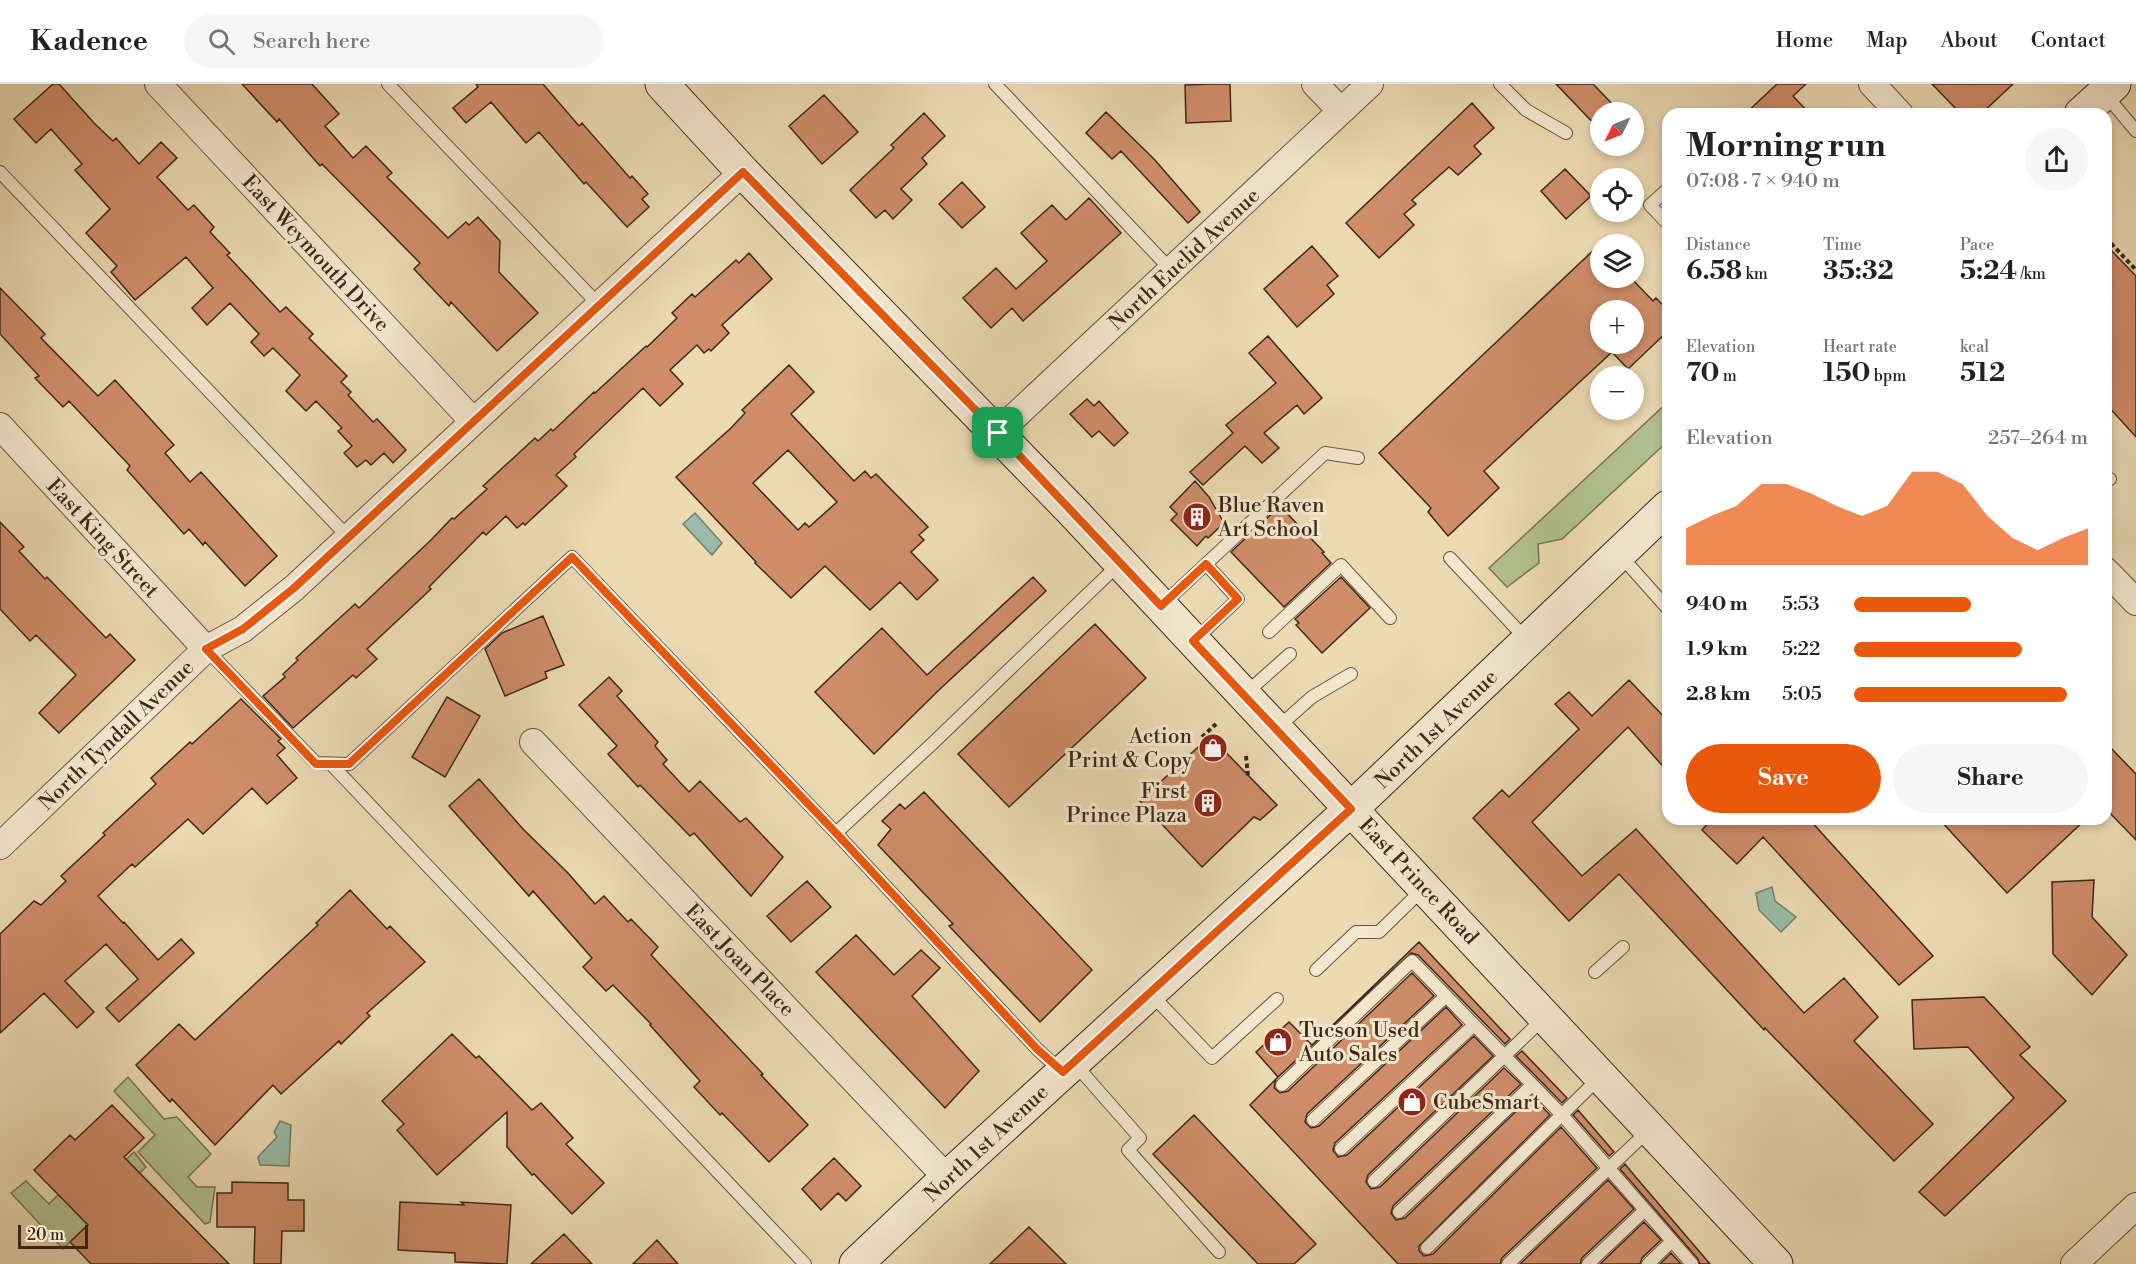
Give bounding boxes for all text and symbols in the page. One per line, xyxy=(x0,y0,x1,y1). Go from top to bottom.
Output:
search box xyxy=(184,14,604,68)
text: Kadence xyxy=(30,24,148,59)
icon: search xyxy=(205,25,238,58)
text: Search here xyxy=(253,28,370,55)
text: Home xyxy=(1776,28,1833,54)
text: Map xyxy=(1866,28,1908,54)
text: About xyxy=(1941,28,1998,54)
text: Contact xyxy=(2031,28,2106,54)
north arrow xyxy=(1590,102,1644,156)
map controls xyxy=(1590,102,1644,420)
text: Morning run xyxy=(1686,126,1886,167)
button: share xyxy=(2025,128,2088,191)
button: locate xyxy=(1590,168,1644,222)
text: 07:08 · 7 × 940 m xyxy=(1686,169,1840,194)
street label: East Weymouth Drive xyxy=(236,170,395,337)
street label: North Euclid Avenue xyxy=(1104,183,1266,336)
button: layers xyxy=(1590,234,1644,288)
text: Distance xyxy=(1686,235,1751,255)
text: Time xyxy=(1823,235,1862,255)
text: Pace xyxy=(1960,235,1994,255)
text: 6.58 xyxy=(1686,255,1742,287)
text: 35:32 xyxy=(1823,255,1894,287)
text: 5:24 xyxy=(1960,255,2017,287)
text: km xyxy=(1742,264,1768,284)
text: /km xyxy=(2017,264,2046,284)
button: + xyxy=(1590,300,1644,354)
text: Elevation xyxy=(1686,337,1755,357)
text: Heart rate xyxy=(1823,337,1897,357)
text: kcal xyxy=(1960,337,1989,357)
text: 70 xyxy=(1686,357,1719,389)
text: 150 xyxy=(1823,357,1871,389)
text: 512 xyxy=(1960,357,2005,389)
button: − xyxy=(1590,366,1644,420)
text: m xyxy=(1719,366,1737,386)
text: bpm xyxy=(1871,366,1906,386)
pin xyxy=(972,407,1023,458)
icon: arrive xyxy=(981,416,1014,449)
text: Elevation xyxy=(1686,426,1773,451)
text: 257–264 m xyxy=(1988,426,2088,451)
street label: East King Street xyxy=(40,474,164,604)
place label: Blue Raven Art School xyxy=(1217,493,1325,543)
building icon: Blue Raven Art School xyxy=(1181,501,1213,533)
text: 940 m xyxy=(1686,592,1748,617)
text: 5:53 xyxy=(1782,592,1820,617)
text: 1.9 km xyxy=(1686,637,1748,662)
text: 5:22 xyxy=(1782,637,1820,662)
street label: North Tyndall Avenue xyxy=(34,655,200,816)
street label: North 1st Avenue xyxy=(1370,665,1504,795)
text: 2.8 km xyxy=(1686,682,1750,707)
text: 5:05 xyxy=(1782,682,1822,707)
place label: Action Print & Copy xyxy=(1068,724,1193,774)
shop icon: Action Print & Copy xyxy=(1197,732,1229,764)
button: Save xyxy=(1686,744,1881,813)
button: Share xyxy=(1893,744,2088,813)
place label: First Prince Plaza xyxy=(1066,779,1188,829)
building icon: First Prince Plaza xyxy=(1192,787,1224,819)
street label: East Prince Road xyxy=(1353,813,1484,950)
street label: East Joan Place xyxy=(679,899,800,1023)
place label: Tucson Used Auto Sales xyxy=(1298,1018,1419,1068)
shop icon: Tucson Used Auto Sales xyxy=(1262,1026,1294,1058)
street label: North 1st Avenue xyxy=(919,1079,1054,1208)
shop icon: CubeSmart xyxy=(1396,1086,1428,1118)
place label: CubeSmart xyxy=(1433,1090,1541,1116)
scale bar xyxy=(18,1222,88,1250)
text: 20 m xyxy=(27,1225,64,1245)

